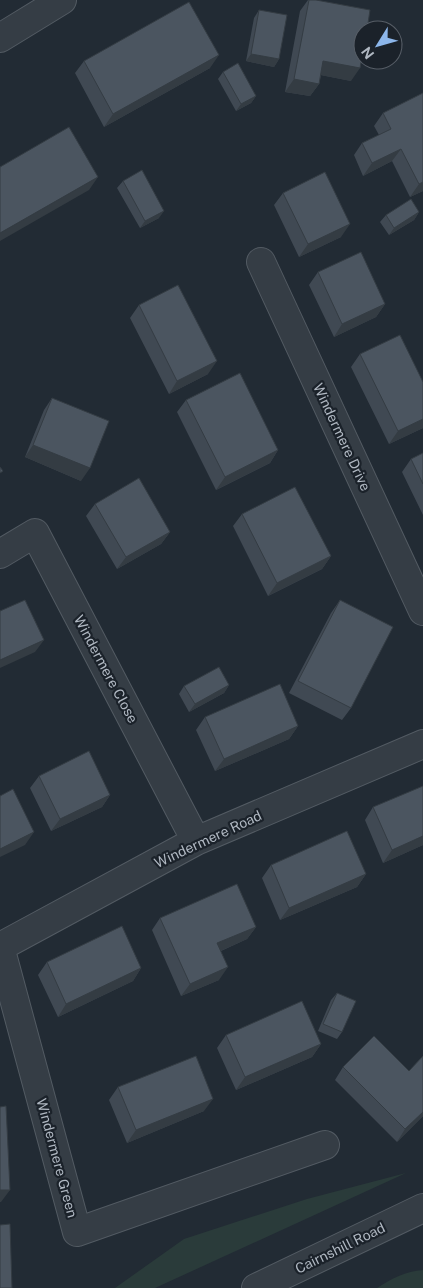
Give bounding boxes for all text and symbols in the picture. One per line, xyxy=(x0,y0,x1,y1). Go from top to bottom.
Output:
north arrow xyxy=(353,20,403,70)
text: N xyxy=(358,44,377,62)
street label: Windermere Drive xyxy=(310,381,374,493)
street label: Windermere Close xyxy=(71,612,141,726)
street label: Windermere Road xyxy=(152,807,264,871)
street label: Windermere Green xyxy=(33,1097,81,1219)
street label: Cairnshill Road xyxy=(293,1219,387,1277)

